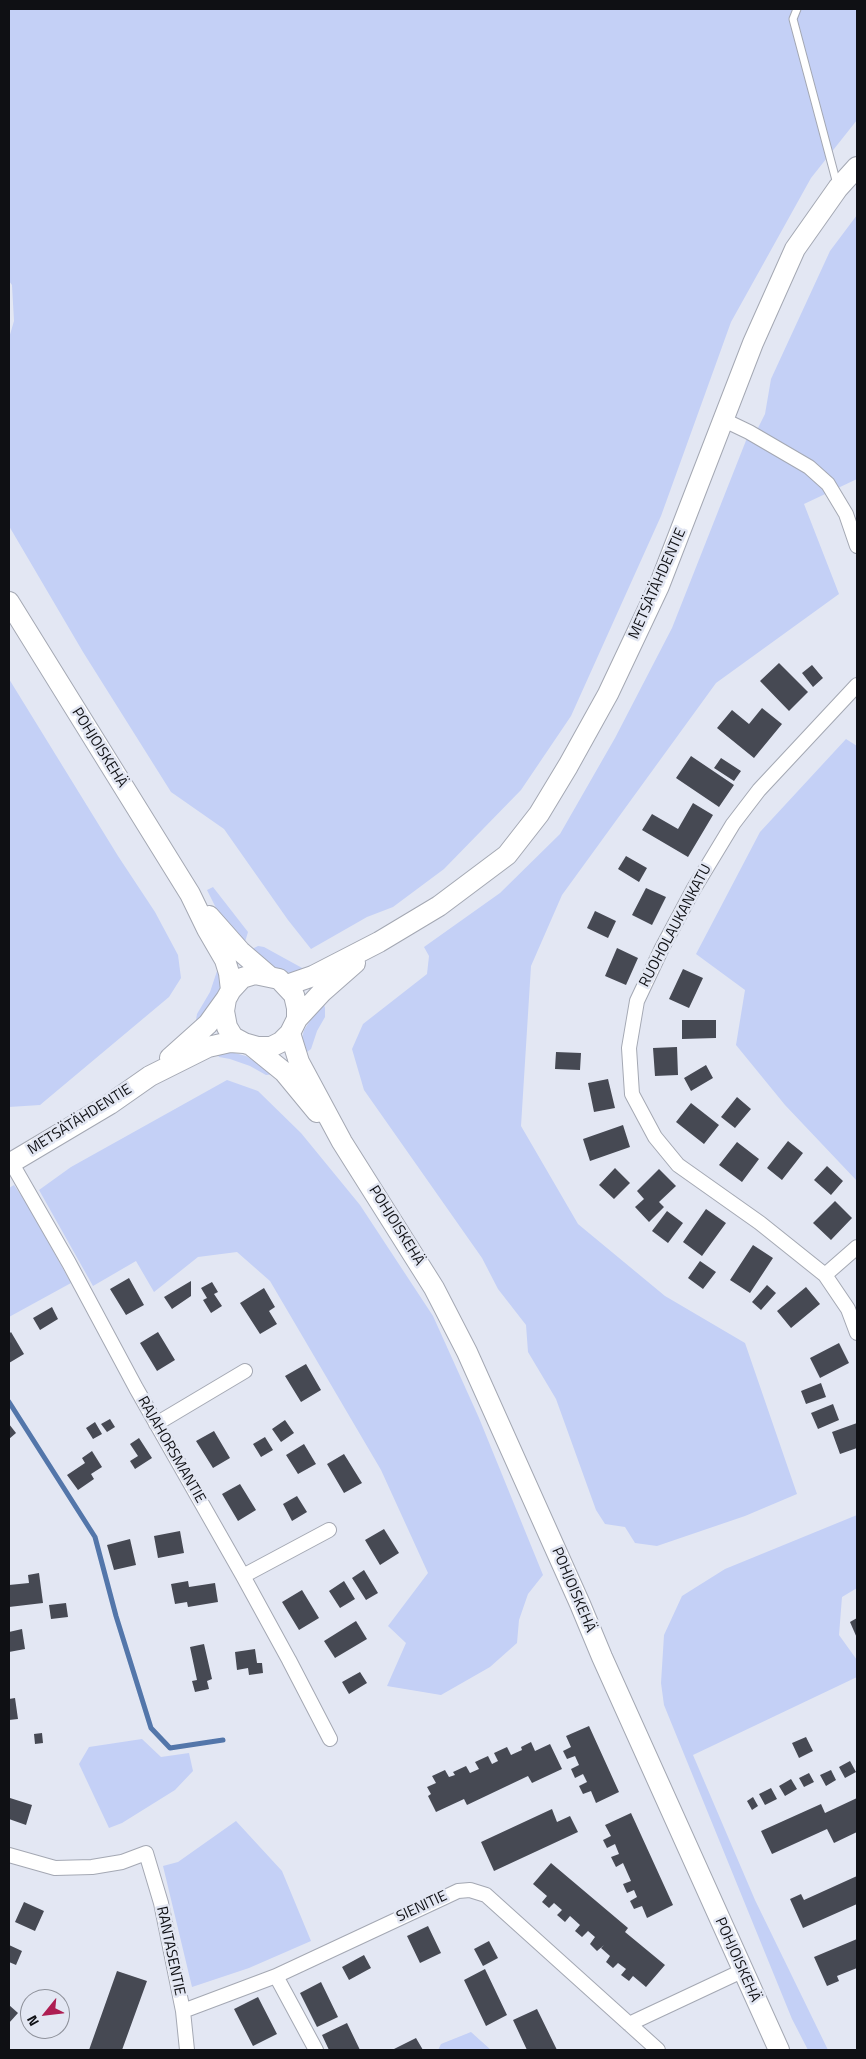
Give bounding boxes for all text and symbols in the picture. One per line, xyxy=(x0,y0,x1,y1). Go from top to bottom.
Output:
street label: METSÄTÄHDENTIE xyxy=(626,526,690,642)
street label: POHJOISKEHÄ xyxy=(67,705,131,791)
street label: RUOHOLAUKANKATU xyxy=(636,862,716,990)
street label: METSÄTÄHDENTIE xyxy=(25,1081,135,1159)
street label: POHJOISKEHÄ xyxy=(364,1183,428,1269)
street label: RAJAHORSMANTIE xyxy=(133,1393,209,1507)
street label: POHJOISKEHÄ xyxy=(547,1545,599,1635)
street label: SIENITIE xyxy=(394,1887,450,1927)
street label: RANTASENTIE xyxy=(152,1905,188,1997)
street label: POHJOISKEHÄ xyxy=(710,1915,764,2005)
north arrow xyxy=(20,1989,70,2039)
text: N xyxy=(21,2012,44,2030)

